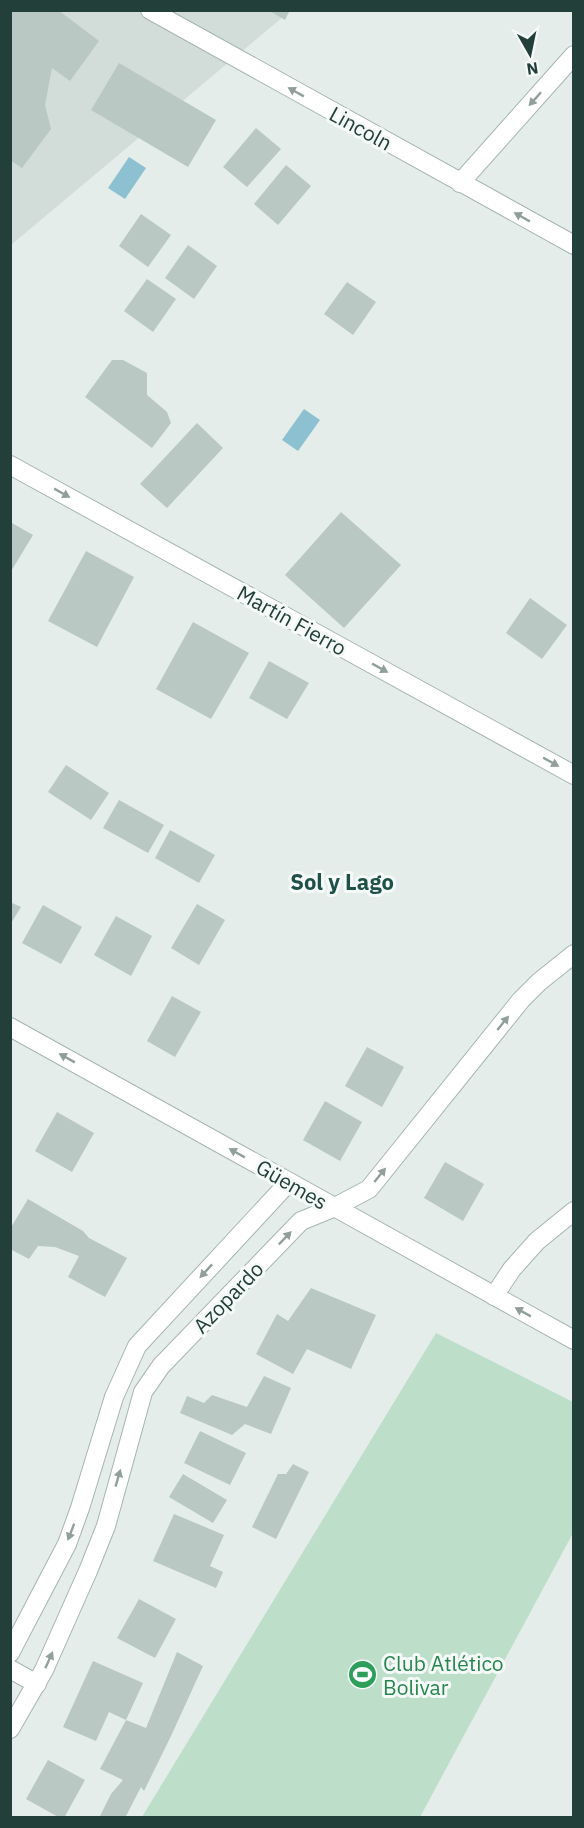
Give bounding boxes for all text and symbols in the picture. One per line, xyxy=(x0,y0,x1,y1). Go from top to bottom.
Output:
north arrow xyxy=(500,24,560,84)
text: N xyxy=(525,58,540,80)
one-way arrow xyxy=(288,87,305,97)
one-way arrow xyxy=(529,91,542,106)
street label: Lincoln xyxy=(325,99,397,157)
one-way arrow xyxy=(513,212,530,222)
one-way arrow xyxy=(54,488,71,498)
street label: Martín Fierro xyxy=(232,578,352,662)
one-way arrow xyxy=(372,663,389,673)
one-way arrow xyxy=(542,757,559,767)
district label: Sol y Lago xyxy=(290,867,394,896)
one-way arrow xyxy=(497,1015,510,1031)
one-way arrow xyxy=(58,1053,75,1063)
one-way arrow xyxy=(229,1148,246,1158)
street label: Güemes xyxy=(251,1152,333,1216)
one-way arrow xyxy=(374,1167,386,1182)
one-way arrow xyxy=(278,1231,292,1245)
street label: Azopardo xyxy=(187,1255,269,1339)
one-way arrow xyxy=(200,1263,213,1278)
one-way arrow xyxy=(514,1307,531,1317)
one-way arrow xyxy=(114,1469,124,1487)
one-way arrow xyxy=(66,1524,76,1542)
place label: Club Atlético Bolivar xyxy=(383,1649,504,1701)
one-way arrow xyxy=(44,1650,54,1668)
sports icon: Club Atlético Bolivar xyxy=(346,1659,378,1691)

